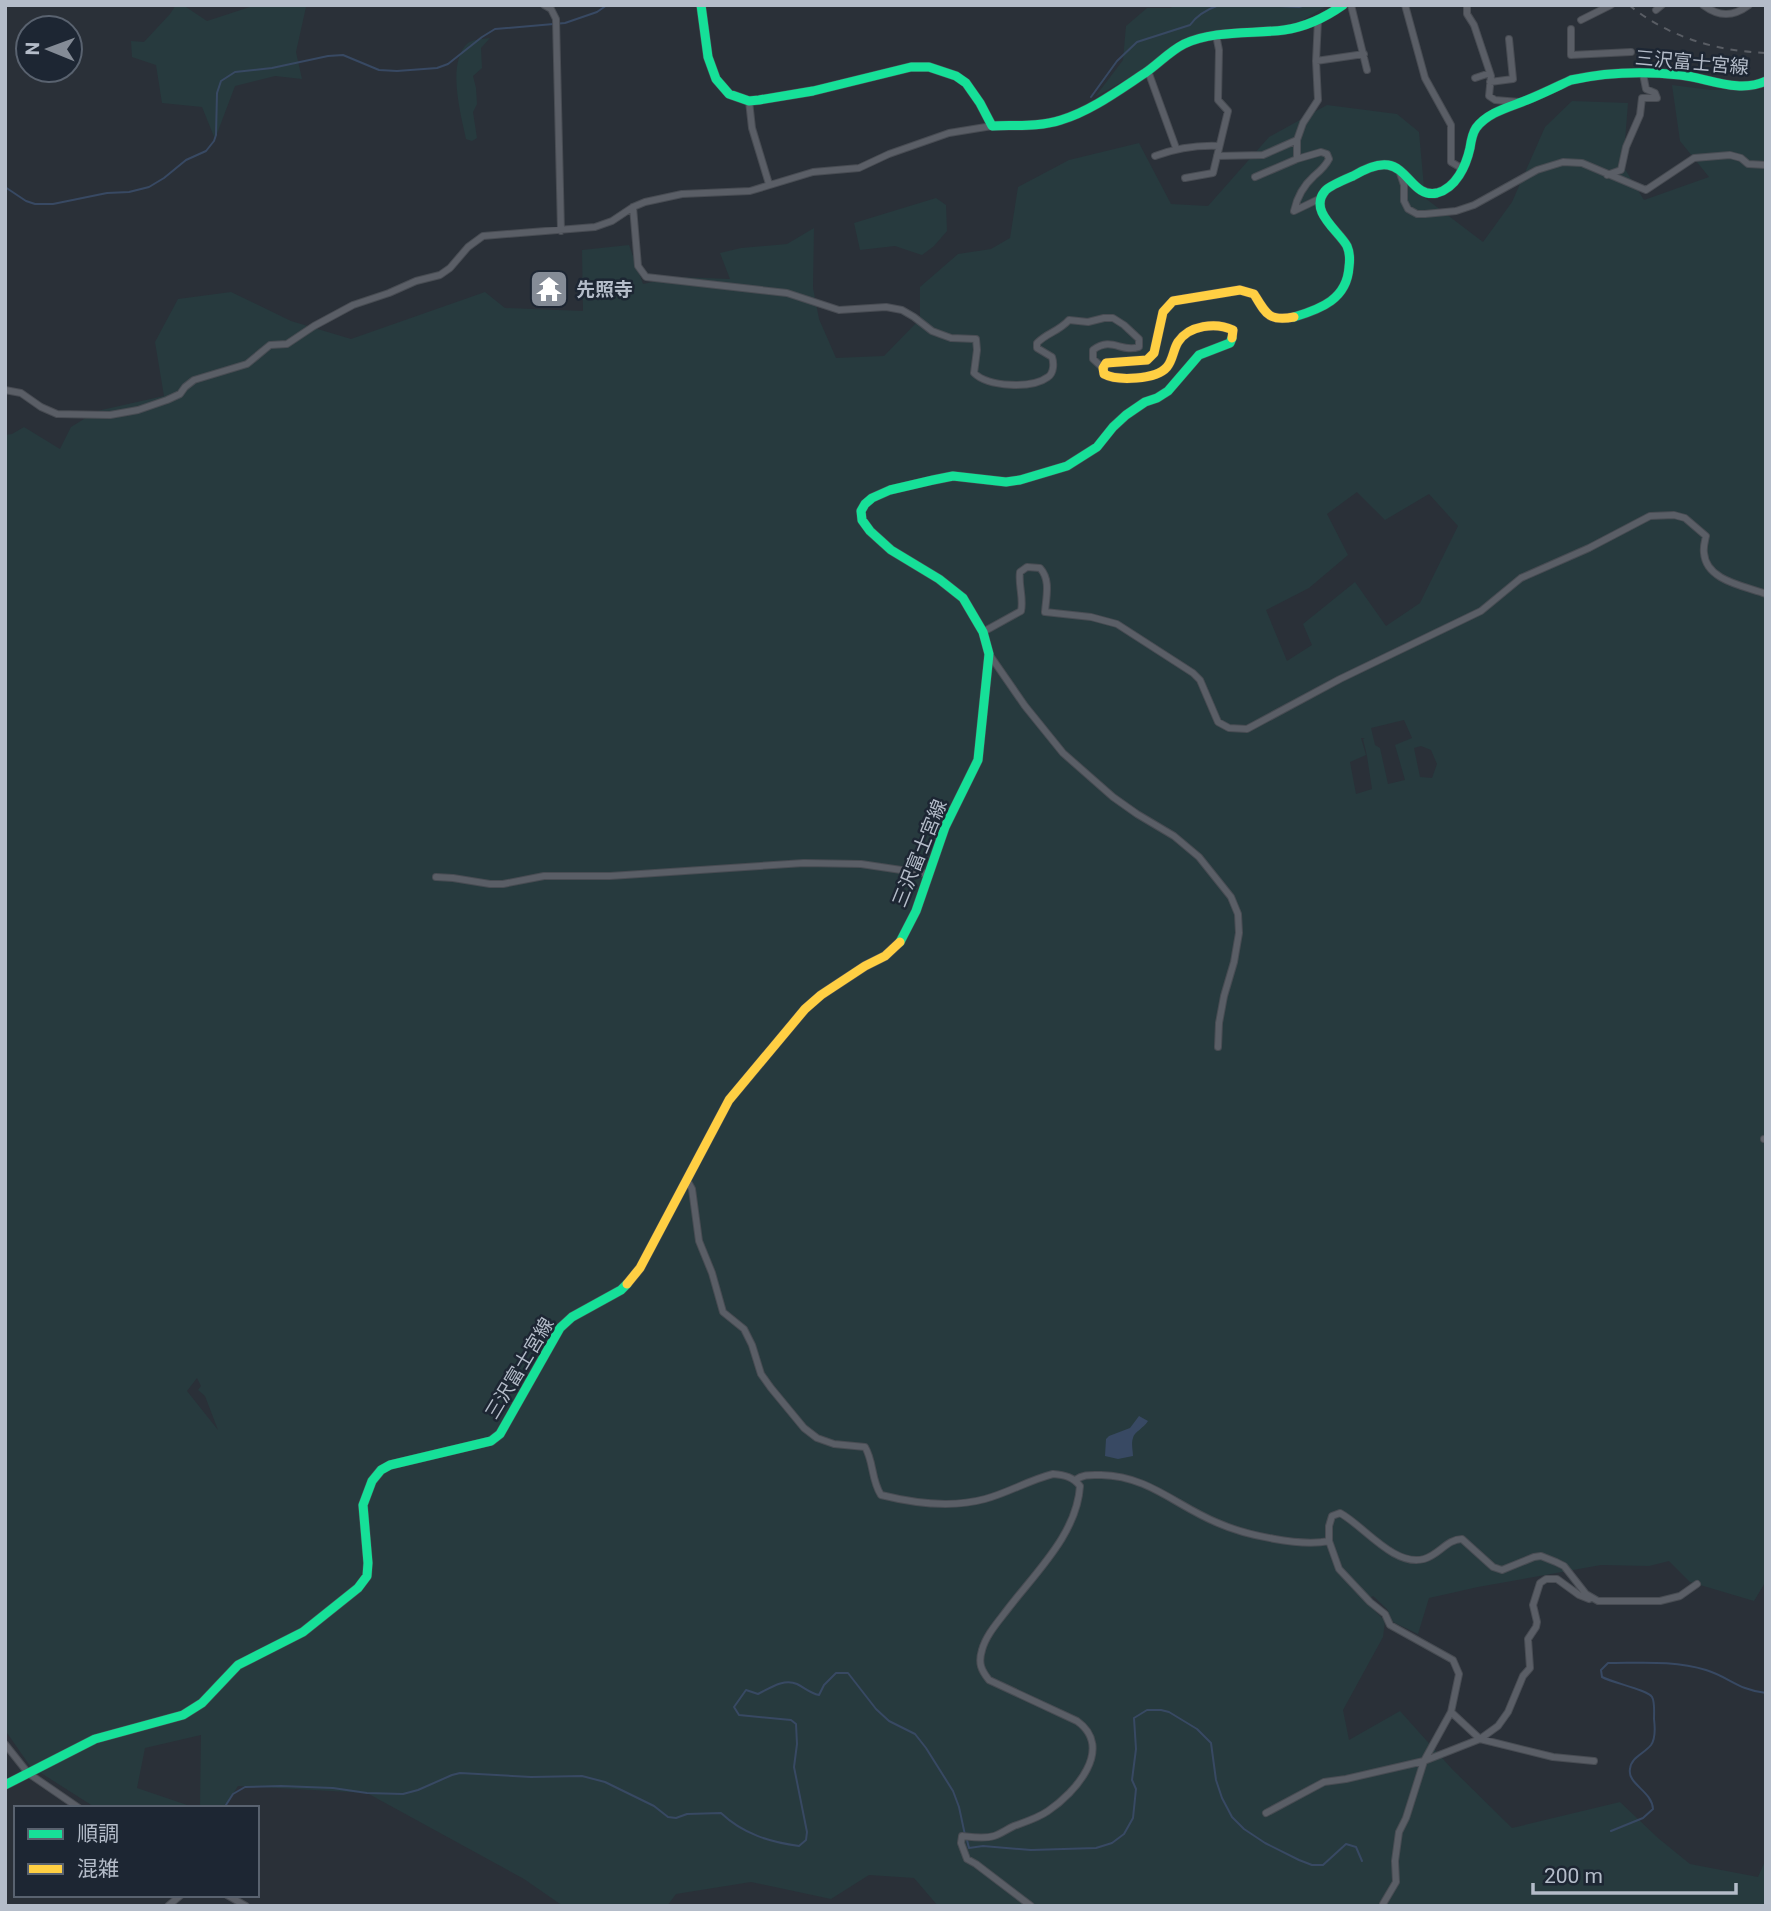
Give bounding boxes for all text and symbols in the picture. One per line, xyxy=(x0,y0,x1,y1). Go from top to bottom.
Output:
north arrow xyxy=(14,14,84,84)
text: N xyxy=(21,42,44,56)
street label: 三沢富士宮線 xyxy=(1634,46,1750,79)
temple icon: 先照寺 xyxy=(528,268,570,310)
place label: 先照寺 xyxy=(576,278,633,301)
street label: 三沢富士宮線 xyxy=(887,796,951,910)
street label: 三沢富士宮線 xyxy=(480,1313,559,1423)
legend xyxy=(14,1806,259,1897)
text: 順調 xyxy=(77,1822,119,1846)
scale bar xyxy=(1533,1852,1736,1896)
text: 混雑 xyxy=(77,1857,119,1881)
text: 200 m xyxy=(1544,1864,1603,1888)

